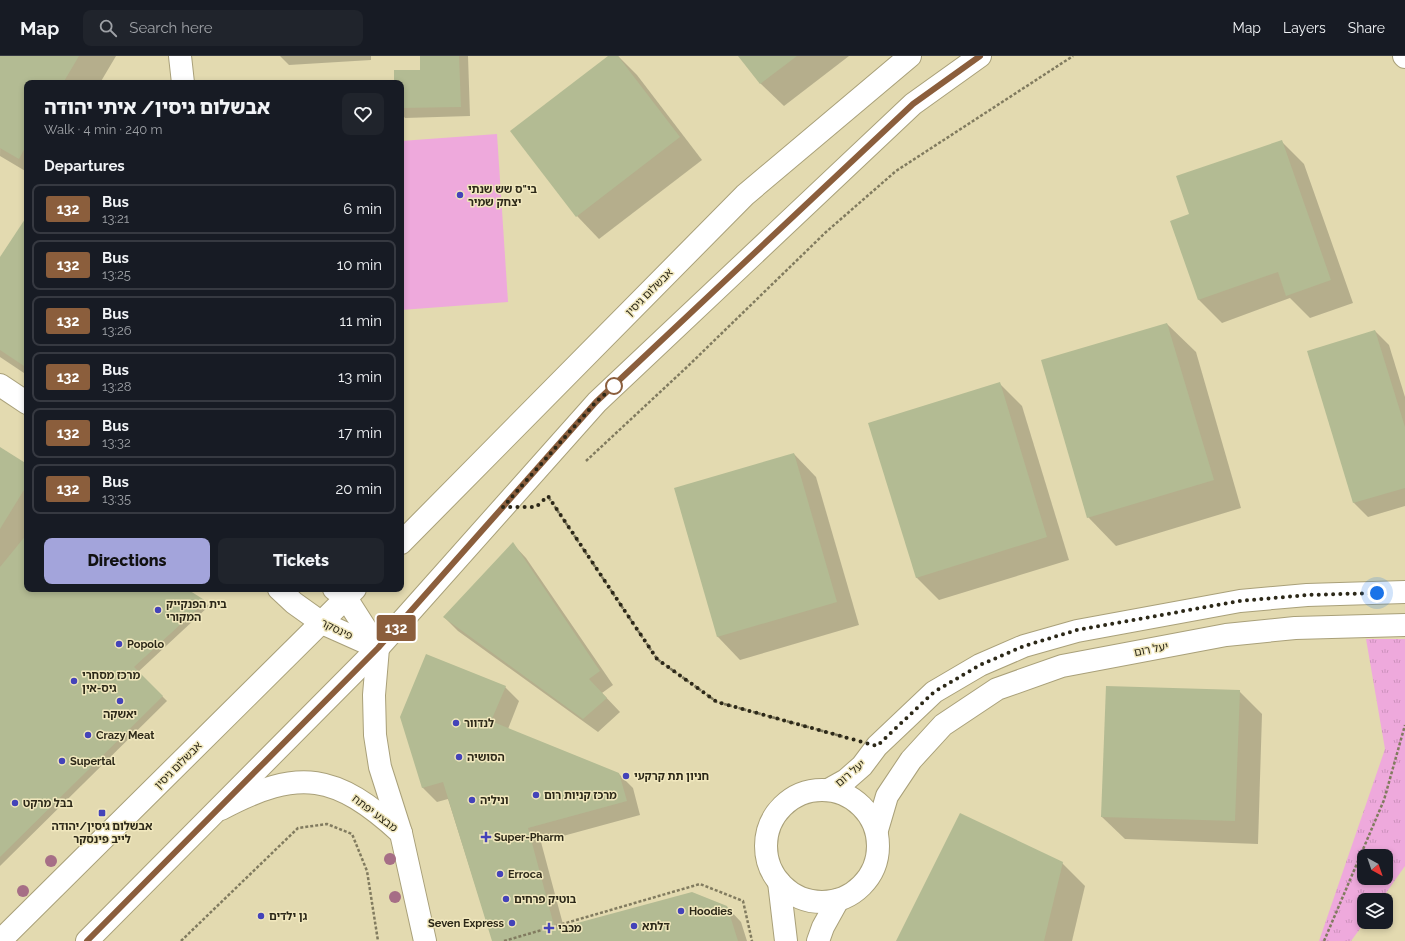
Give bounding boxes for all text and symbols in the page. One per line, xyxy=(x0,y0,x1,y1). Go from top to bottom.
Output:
search box xyxy=(83,10,363,46)
text: Map xyxy=(20,17,59,39)
icon: search xyxy=(97,17,119,39)
text: Search here xyxy=(129,19,213,37)
text: Map xyxy=(1233,20,1261,36)
text: Layers xyxy=(1283,20,1326,36)
text: Share xyxy=(1348,20,1385,36)
button: heart xyxy=(342,93,384,135)
text: אבשלום גיסין/ איתי יהודה xyxy=(44,96,270,118)
text: Walk · 4 min · 240 m xyxy=(44,122,162,137)
text: Departures xyxy=(44,157,125,175)
place label: בי"ס שש שנתי יצחק שמיר xyxy=(468,183,538,209)
marker: בי"ס שש שנתי יצחק שמיר xyxy=(455,190,465,200)
text: Bus xyxy=(102,193,129,211)
text: 6 min xyxy=(343,200,382,218)
text: 132 xyxy=(57,201,79,217)
text: 13:21 xyxy=(102,211,129,226)
text: Bus xyxy=(102,249,129,267)
text: 10 min xyxy=(337,256,382,274)
text: 132 xyxy=(57,257,79,273)
street label: אבשלום גיסין xyxy=(623,266,676,319)
text: 13:25 xyxy=(102,267,131,282)
text: Bus xyxy=(102,305,129,323)
text: 11 min xyxy=(340,312,382,330)
text: 132 xyxy=(57,313,79,329)
text: 13:26 xyxy=(102,323,132,338)
text: Bus xyxy=(102,361,129,379)
text: 13 min xyxy=(338,368,382,386)
text: 132 xyxy=(57,369,79,385)
unlabelled marker xyxy=(605,377,623,395)
text: 13:28 xyxy=(102,379,131,394)
text: Bus xyxy=(102,417,129,435)
text: 17 min xyxy=(338,424,382,442)
text: 132 xyxy=(57,425,79,441)
text: 13:32 xyxy=(102,435,131,450)
text: Bus xyxy=(102,473,129,491)
text: 20 min xyxy=(335,480,382,498)
text: 132 xyxy=(57,481,79,497)
text: 13:35 xyxy=(102,491,131,506)
button: Directions xyxy=(44,538,210,584)
button: Tickets xyxy=(218,538,384,584)
your location xyxy=(1367,583,1387,603)
place label: בית הפנקייק המקורי xyxy=(166,598,227,624)
marker: בית הפנקייק המקורי xyxy=(153,605,163,615)
line badge: 132 xyxy=(373,615,419,641)
street label: פינסקר xyxy=(319,616,355,643)
text: 132 xyxy=(385,620,407,636)
place label: Popolo xyxy=(127,638,165,651)
marker: Popolo xyxy=(114,639,124,649)
street label: יעל רום xyxy=(1133,640,1169,659)
place label: מרכז מסחרי גיס-אין xyxy=(82,669,141,695)
marker: מרכז מסחרי גיס-אין xyxy=(69,676,79,686)
marker: יאשקה xyxy=(115,696,125,706)
place label: יאשקה xyxy=(103,708,137,721)
place label: לנדוור xyxy=(464,717,494,730)
marker: לנדוור xyxy=(451,718,461,728)
place label: Crazy Meat xyxy=(96,729,155,742)
marker: Crazy Meat xyxy=(83,730,93,740)
street label: אבשלום גיסין xyxy=(152,739,205,792)
place label: הסושיה xyxy=(467,751,505,764)
marker: הסושיה xyxy=(454,752,464,762)
place label: Supertal xyxy=(70,755,116,768)
marker: Supertal xyxy=(57,756,67,766)
street label: יעל רום xyxy=(833,757,868,790)
place label: חניון תת קרקעי xyxy=(634,770,709,783)
marker: חניון תת קרקעי xyxy=(621,771,631,781)
place label: מרכז קניות רום xyxy=(544,789,617,802)
marker: מרכז קניות רום xyxy=(531,790,541,800)
street label: מבצע יפתח xyxy=(349,792,400,835)
place label: וניליה xyxy=(480,794,508,807)
marker: וניליה xyxy=(467,795,477,805)
place label: בבל מרקט xyxy=(23,797,73,810)
marker: בבל מרקט xyxy=(10,798,20,808)
marker: אבשלום גיסין/יהודה לייב פינסקר xyxy=(97,808,107,818)
place label: אבשלום גיסין/יהודה לייב פינסקר xyxy=(52,820,153,846)
place label: Super-Pharm xyxy=(494,831,564,844)
marker: Super-Pharm xyxy=(481,832,491,842)
north arrow xyxy=(1357,849,1393,885)
map controls xyxy=(1357,849,1393,929)
place label: Erroca xyxy=(508,868,542,881)
marker: Erroca xyxy=(495,869,505,879)
place label: בוטיק פרחים xyxy=(514,893,577,906)
button: layers xyxy=(1357,893,1393,929)
marker: בוטיק פרחים xyxy=(501,894,511,904)
place label: Hoodies xyxy=(689,905,733,918)
marker: Hoodies xyxy=(676,906,686,916)
place label: גן ילדים xyxy=(269,910,308,923)
marker: גן ילדים xyxy=(256,911,266,921)
place label: Seven Express xyxy=(428,917,505,930)
marker: Seven Express xyxy=(507,918,517,928)
place label: דלתא xyxy=(642,920,670,933)
marker: דלתא xyxy=(629,921,639,931)
marker: מכבי xyxy=(543,922,555,934)
place label: מכבי xyxy=(558,922,582,935)

